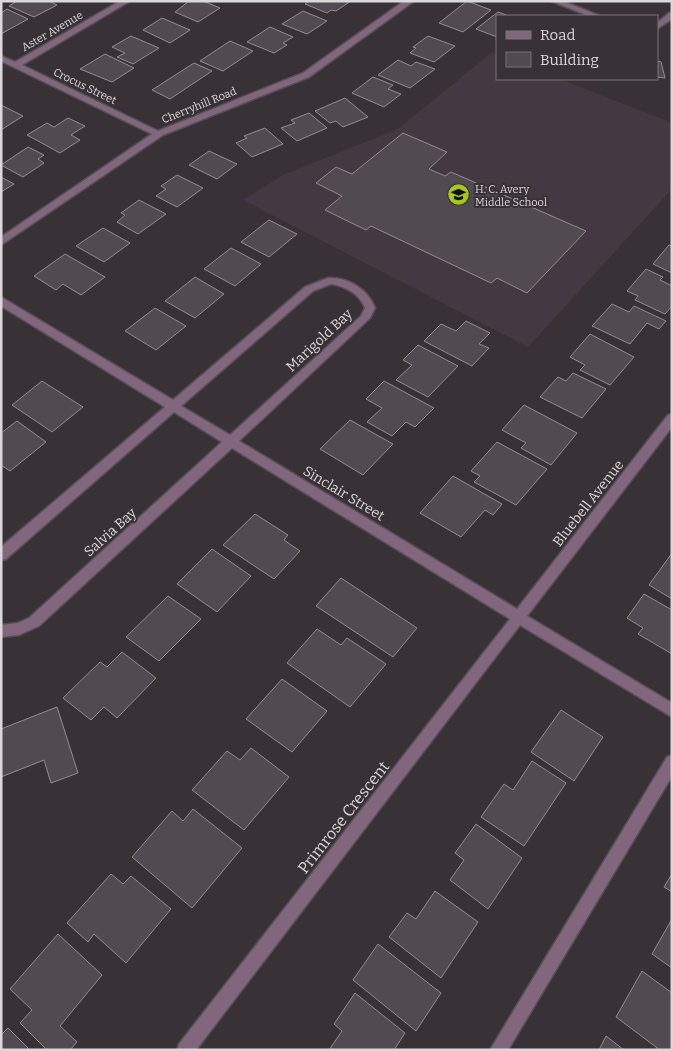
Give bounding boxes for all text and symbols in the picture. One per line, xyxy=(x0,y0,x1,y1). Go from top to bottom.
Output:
street label: Aster Avenue xyxy=(19,9,85,54)
legend xyxy=(496,15,658,80)
text: Road xyxy=(540,26,575,44)
text: Building xyxy=(540,51,599,69)
street label: Crocus Street xyxy=(51,66,118,107)
street label: Cherryhill Road xyxy=(160,84,239,126)
school or university icon: H. C. Avery Middle School xyxy=(447,183,471,207)
place label: H. C. Avery Middle School xyxy=(475,183,547,209)
street label: Marigold Bay xyxy=(283,305,356,375)
street label: Bluebell Avenue xyxy=(549,457,627,550)
street label: Sinclair Street xyxy=(300,462,388,524)
street label: Salvia Bay xyxy=(81,504,140,560)
street label: Primrose Crescent xyxy=(294,757,393,877)

